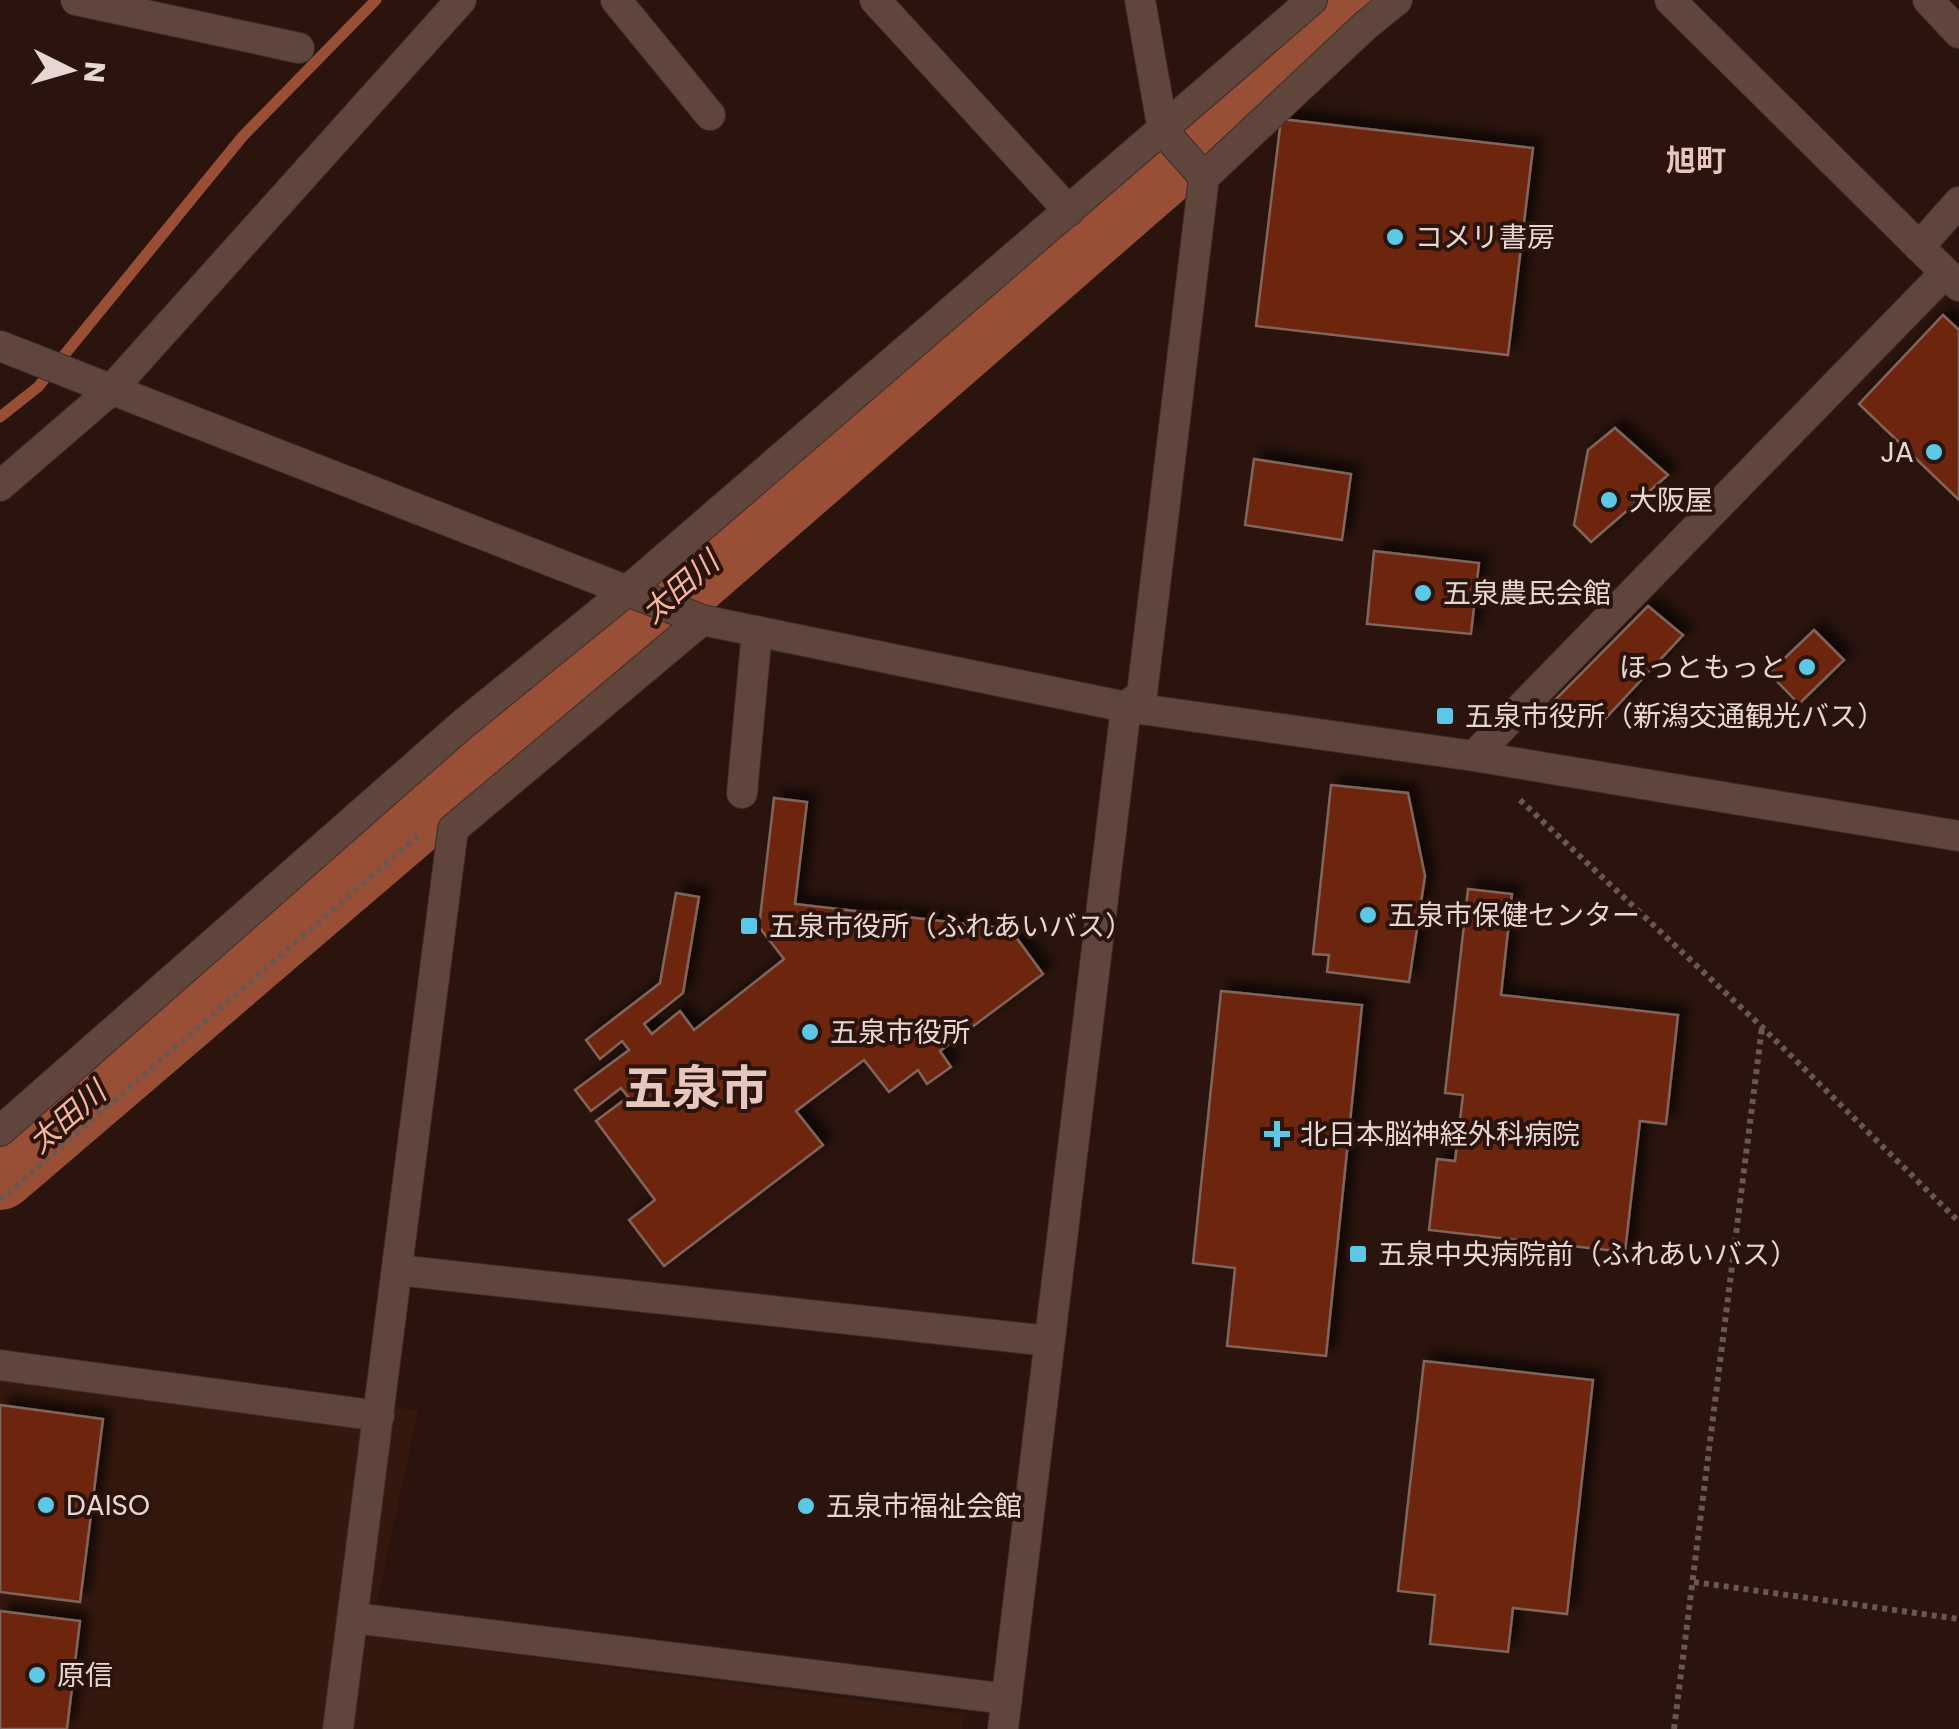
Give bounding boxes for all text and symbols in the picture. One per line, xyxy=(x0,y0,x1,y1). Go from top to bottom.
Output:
north arrow xyxy=(20,20,120,120)
text: N xyxy=(74,60,115,84)
district label: 旭町 xyxy=(1666,139,1726,182)
place label: コメリ書房 xyxy=(1415,218,1555,257)
marker: コメリ書房 xyxy=(1384,226,1406,248)
place label: JA xyxy=(1880,433,1914,472)
marker: JA xyxy=(1923,441,1945,463)
place label: 大阪屋 xyxy=(1629,481,1713,520)
marker: 大阪屋 xyxy=(1598,489,1620,511)
water label: 太田川 xyxy=(632,539,730,633)
place label: 五泉農民会館 xyxy=(1443,574,1611,613)
marker: 五泉農民会館 xyxy=(1412,582,1434,604)
place label: ほっともっと xyxy=(1619,648,1787,687)
marker: ほっともっと xyxy=(1796,656,1818,678)
place label: 五泉市役所（新潟交通観光バス） xyxy=(1465,697,1885,736)
marker: 五泉市役所（新潟交通観光バス） xyxy=(1434,705,1456,727)
place label: 五泉市保健センター xyxy=(1388,896,1640,935)
marker: 五泉市保健センター xyxy=(1357,904,1379,926)
place label: 五泉市役所（ふれあいバス） xyxy=(769,907,1133,946)
marker: 五泉市役所（ふれあいバス） xyxy=(738,915,760,937)
place label: 五泉市役所 xyxy=(830,1013,970,1052)
marker: 五泉市役所 xyxy=(799,1021,821,1043)
district label: 五泉市 xyxy=(624,1055,768,1122)
water label: 太田川 xyxy=(19,1069,117,1163)
place label: 北日本脳神経外科病院 xyxy=(1300,1115,1580,1154)
marker: 北日本脳神経外科病院 xyxy=(1264,1121,1290,1147)
place label: 五泉中央病院前（ふれあいバス） xyxy=(1378,1235,1798,1274)
marker: 五泉中央病院前（ふれあいバス） xyxy=(1347,1243,1369,1265)
place label: DAISO xyxy=(66,1486,150,1525)
place label: 五泉市福祉会館 xyxy=(826,1487,1022,1526)
marker: DAISO xyxy=(35,1494,57,1516)
marker: 五泉市福祉会館 xyxy=(795,1495,817,1517)
place label: 原信 xyxy=(57,1656,113,1695)
marker: 原信 xyxy=(26,1664,48,1686)

